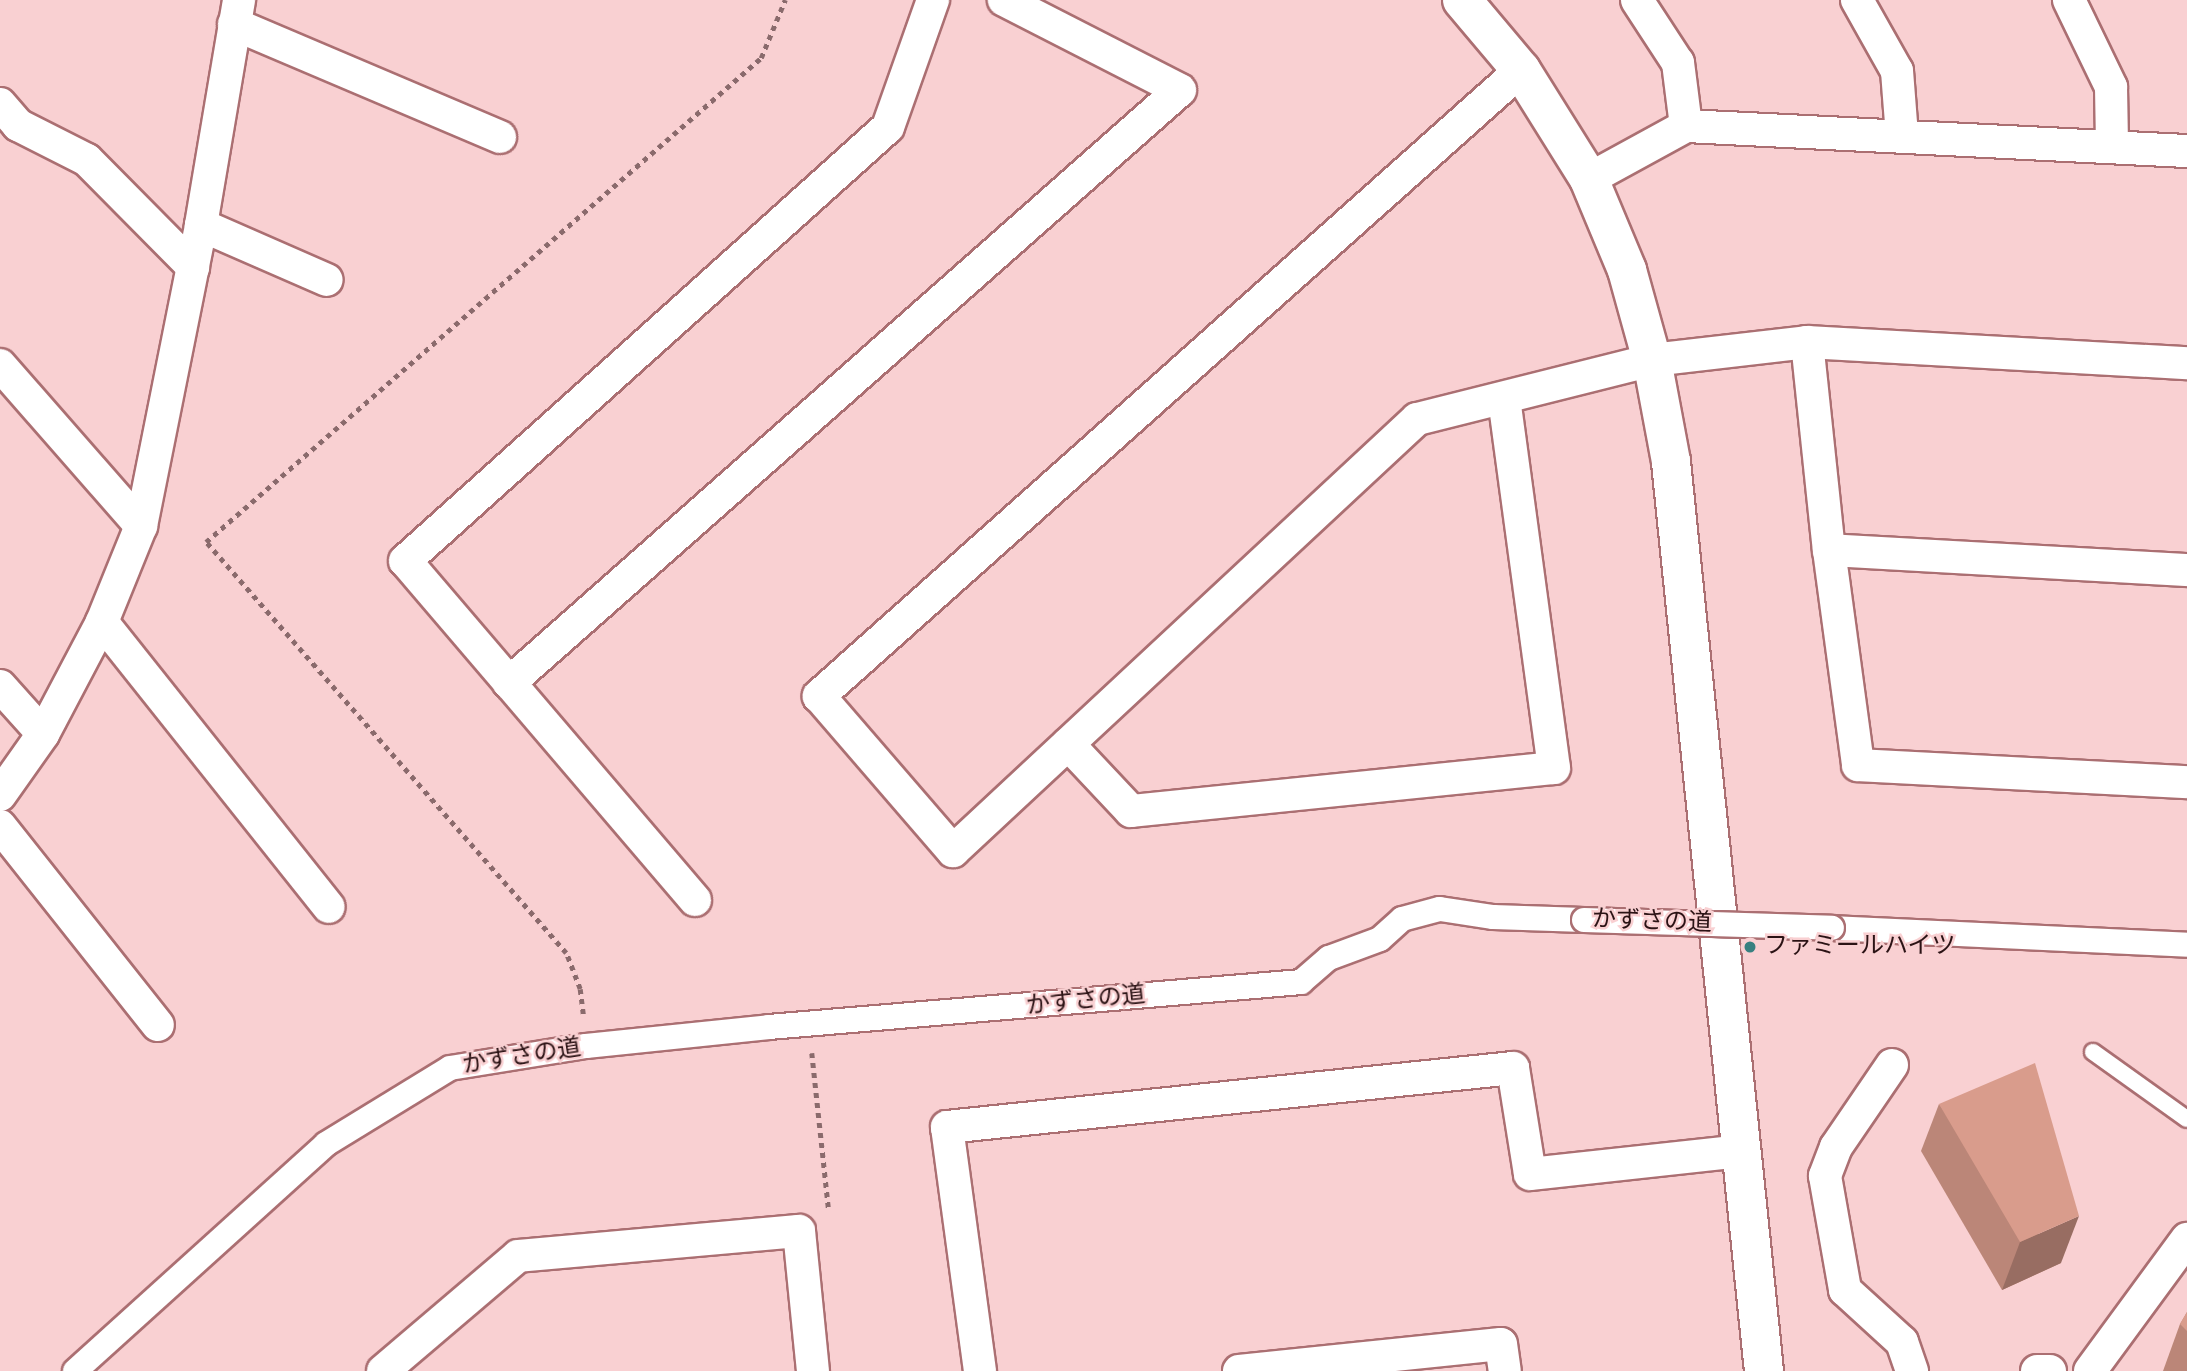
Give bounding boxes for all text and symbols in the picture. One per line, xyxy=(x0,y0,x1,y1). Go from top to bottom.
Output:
street label: かずさの道 xyxy=(1592,906,1712,938)
place label: ファミールハイツ xyxy=(1764,933,1956,961)
marker: ファミールハイツ xyxy=(1742,939,1758,955)
street label: かずさの道 xyxy=(1025,980,1147,1022)
street label: かずさの道 xyxy=(460,1033,584,1081)

